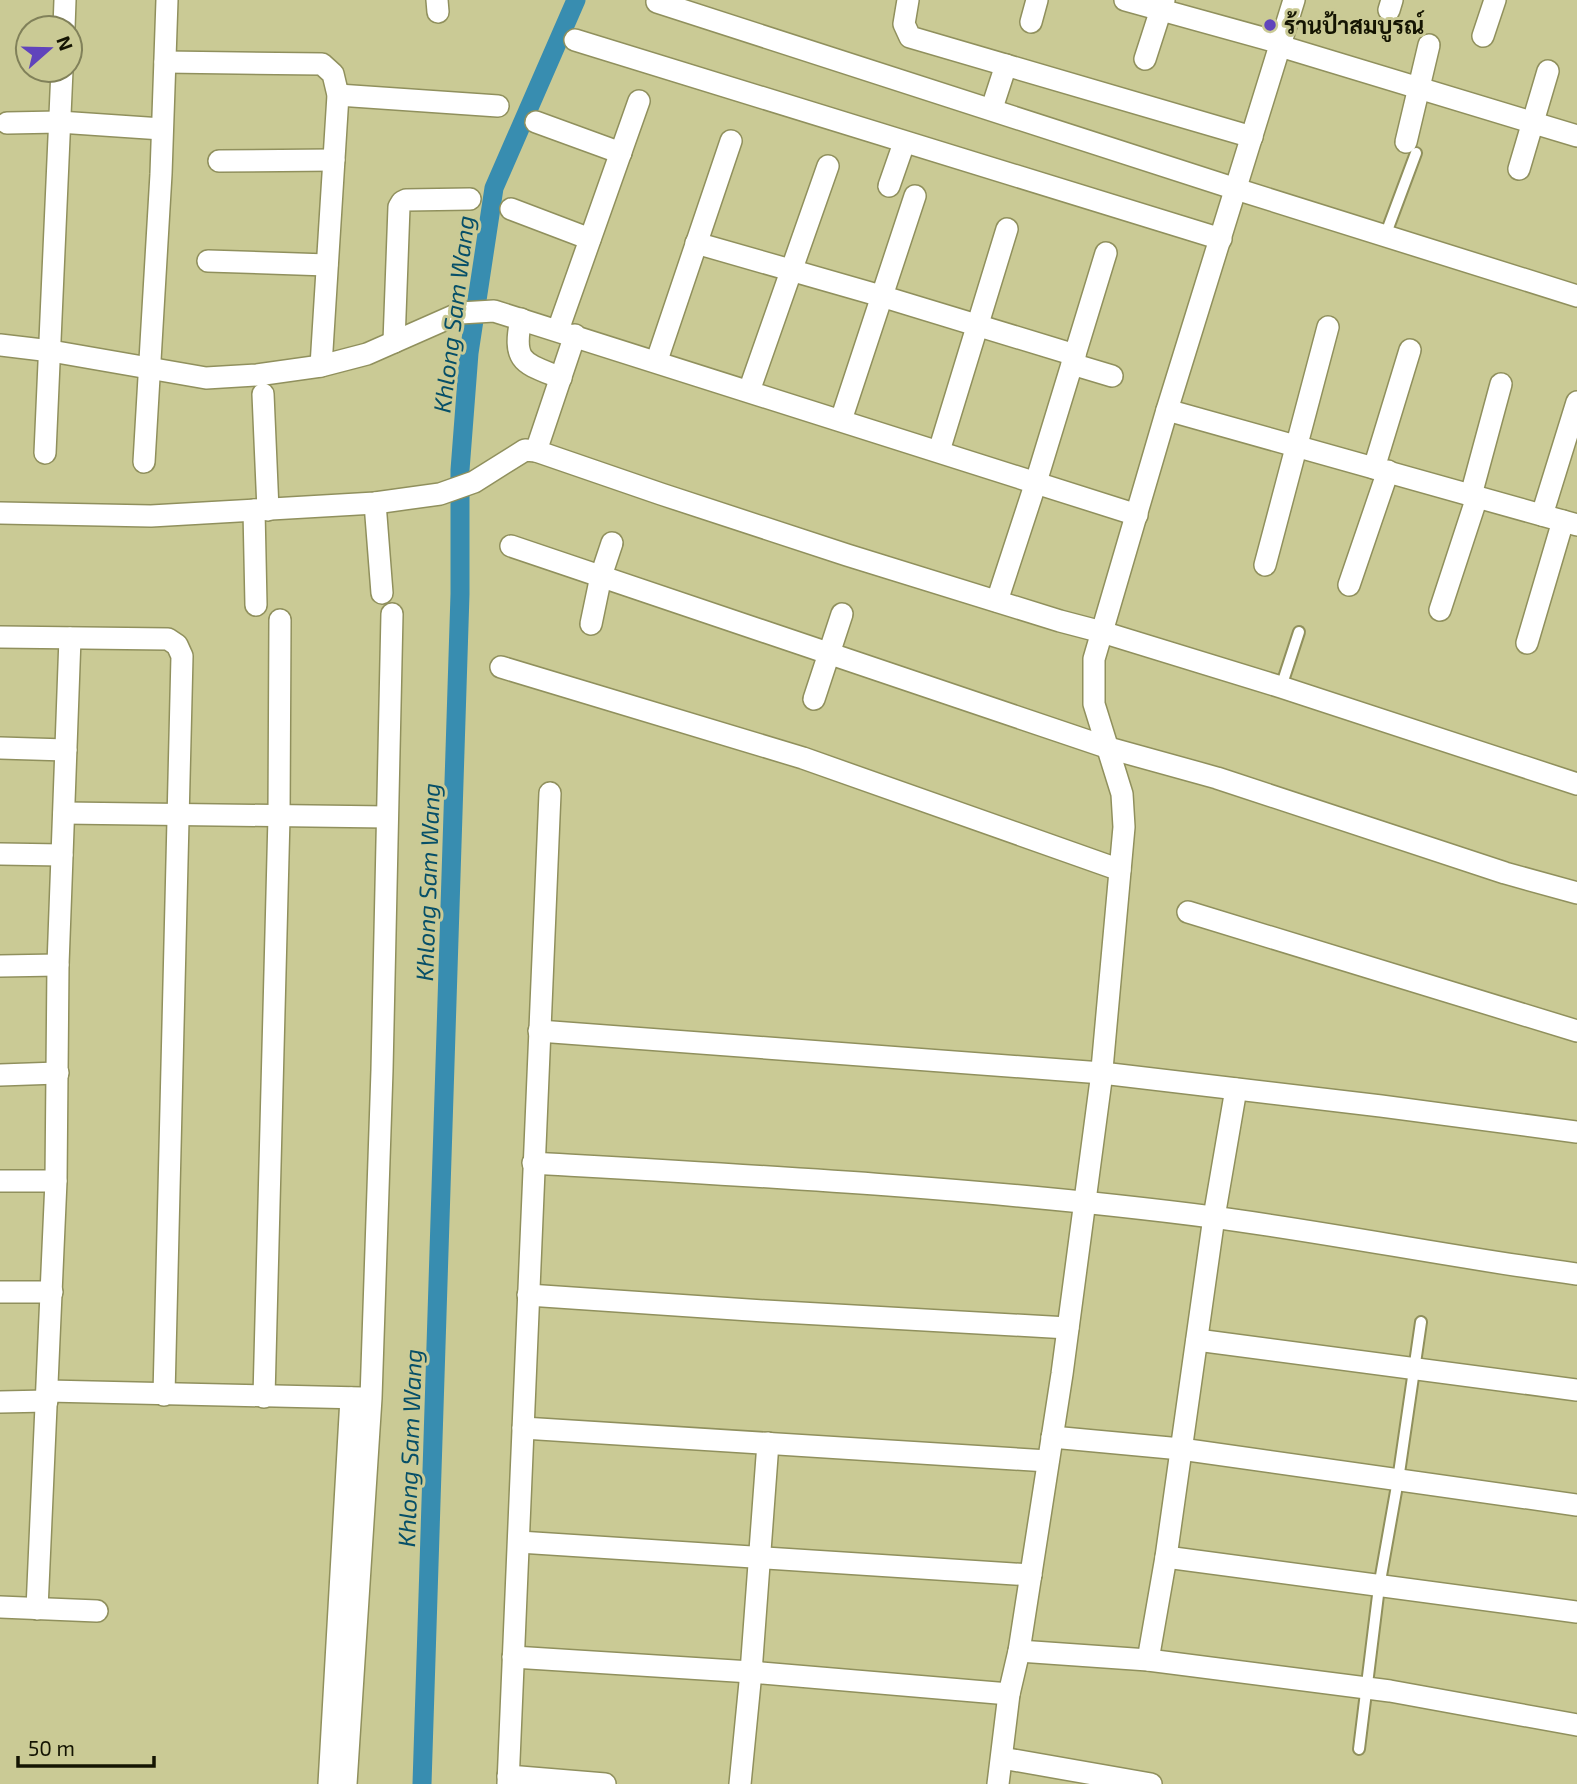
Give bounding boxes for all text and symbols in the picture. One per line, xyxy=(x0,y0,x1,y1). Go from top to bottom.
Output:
place label: ร้านป้าสมบูรณ์ xyxy=(1284,10,1425,42)
north arrow xyxy=(14,14,84,84)
marker: ร้านป้าสมบูรณ์ xyxy=(1262,17,1278,33)
text: N xyxy=(52,33,79,53)
water label: Khlong Sam Wang xyxy=(427,214,479,414)
water label: Khlong Sam Wang xyxy=(409,782,445,982)
water label: Khlong Sam Wang xyxy=(391,1348,427,1548)
scale bar xyxy=(18,1724,154,1768)
text: 50 m xyxy=(28,1735,75,1760)

